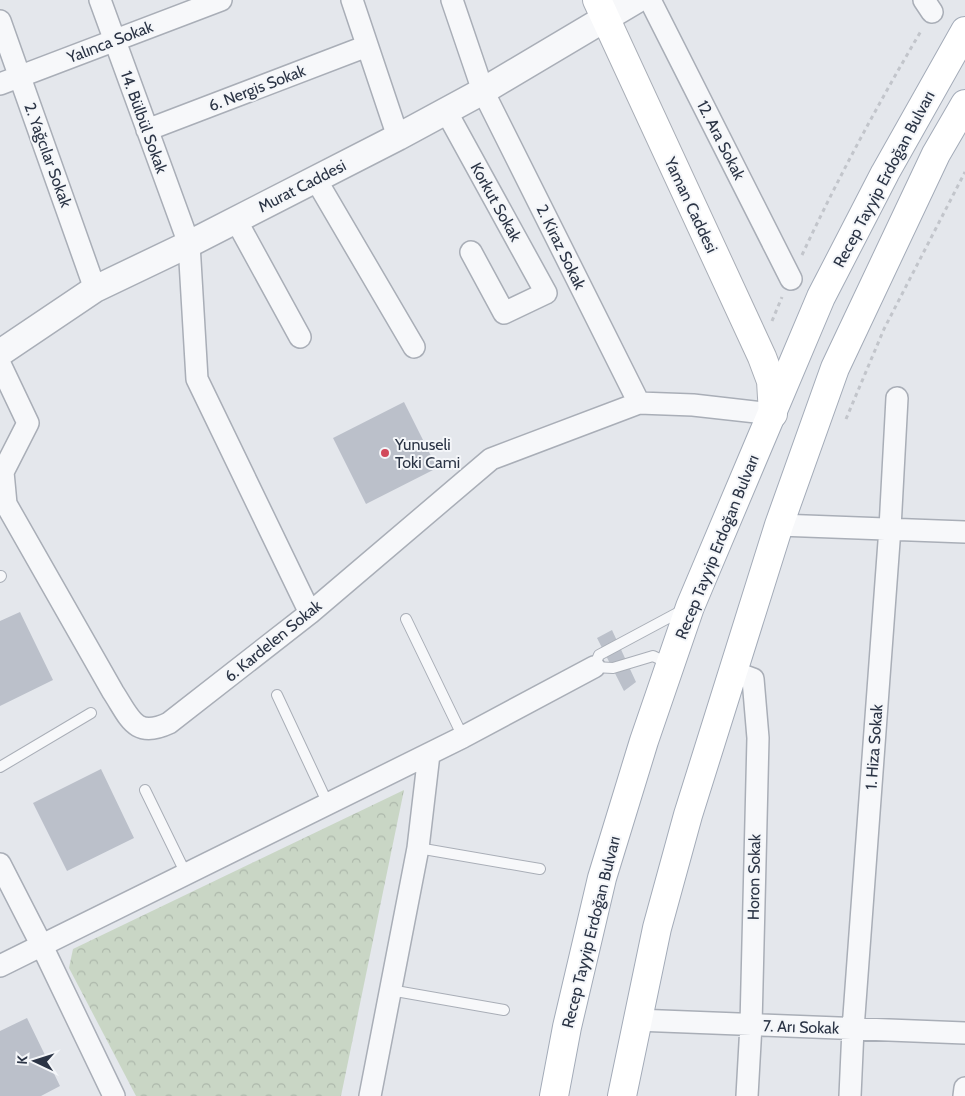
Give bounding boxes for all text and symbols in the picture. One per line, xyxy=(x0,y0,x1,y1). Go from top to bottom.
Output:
street label: Yalınca Sokak xyxy=(63,17,156,67)
street label: 6. Nergis Sokak xyxy=(206,61,309,115)
street label: 14. Bülbül Sokak xyxy=(117,68,172,177)
street label: Recep Tayyip Erdoğan Bulvarı xyxy=(829,87,939,271)
street label: 12. Ara Sokak xyxy=(693,97,750,184)
street label: 2. Yağcılar Sokak xyxy=(20,100,76,211)
street label: Yaman Caddesi xyxy=(660,153,721,256)
street label: Murat Caddesi xyxy=(255,156,349,216)
street label: Korkut Sokak xyxy=(467,159,526,245)
street label: 2. Kiraz Sokak xyxy=(532,201,590,293)
place label: Yunuseli Toki Cami xyxy=(394,435,460,472)
marker: Yunuseli Toki Cami xyxy=(379,447,391,459)
street label: Recep Tayyip Erdoğan Bulvarı xyxy=(671,452,763,642)
street label: 6. Kardelen Sokak xyxy=(221,596,326,686)
street label: 1. Hiza Sokak xyxy=(862,703,887,790)
street label: Horon Sokak xyxy=(744,833,764,920)
street label: Recep Tayyip Erdoğan Bulvarı xyxy=(558,834,624,1030)
street label: 7. Arı Sokak xyxy=(763,1016,840,1038)
north arrow xyxy=(10,1036,60,1086)
text: K xyxy=(13,1055,31,1065)

